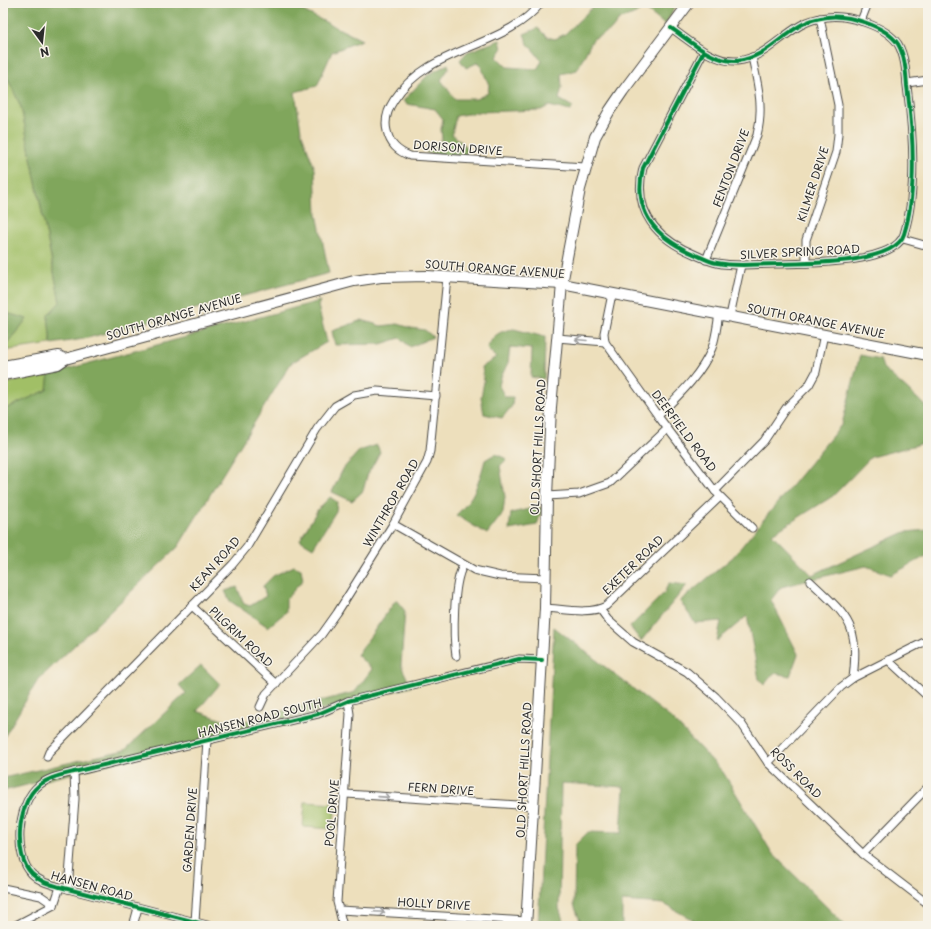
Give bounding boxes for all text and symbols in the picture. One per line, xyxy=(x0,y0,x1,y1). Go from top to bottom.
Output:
north arrow xyxy=(22,22,62,62)
text: N xyxy=(38,43,51,62)
street label: FENTON DRIVE xyxy=(708,126,753,210)
street label: DORISON DRIVE xyxy=(413,136,503,159)
street label: KILMER DRIVE xyxy=(792,144,833,224)
street label: SILVER SPRING ROAD xyxy=(740,240,860,263)
street label: SOUTH ORANGE AVENUE xyxy=(425,255,566,282)
street label: SOUTH ORANGE AVENUE xyxy=(104,289,244,344)
street label: SOUTH ORANGE AVENUE xyxy=(746,299,887,342)
one-way arrow xyxy=(575,336,588,344)
street label: OLD SHORT HILLS ROAD xyxy=(525,379,550,515)
street label: DEERFIELD ROAD xyxy=(648,386,721,475)
street label: WINTHROP ROAD xyxy=(358,455,423,550)
street label: EXETER ROAD xyxy=(598,531,667,598)
street label: KEAN ROAD xyxy=(185,532,244,595)
street label: PILGRIM ROAD xyxy=(205,602,277,671)
street label: HANSEN ROAD SOUTH xyxy=(196,694,324,741)
street label: OLD SHORT HILLS ROAD xyxy=(511,702,536,838)
street label: ROSS ROAD xyxy=(767,743,826,802)
street label: FERN DRIVE xyxy=(407,778,475,799)
street label: POOL DRIVE xyxy=(320,779,343,847)
street label: GARDEN DRIVE xyxy=(178,787,201,873)
one-way arrow xyxy=(377,793,390,800)
street label: HANSEN ROAD xyxy=(49,866,135,905)
street label: HOLLY DRIVE xyxy=(397,893,471,914)
one-way arrow xyxy=(372,908,385,916)

